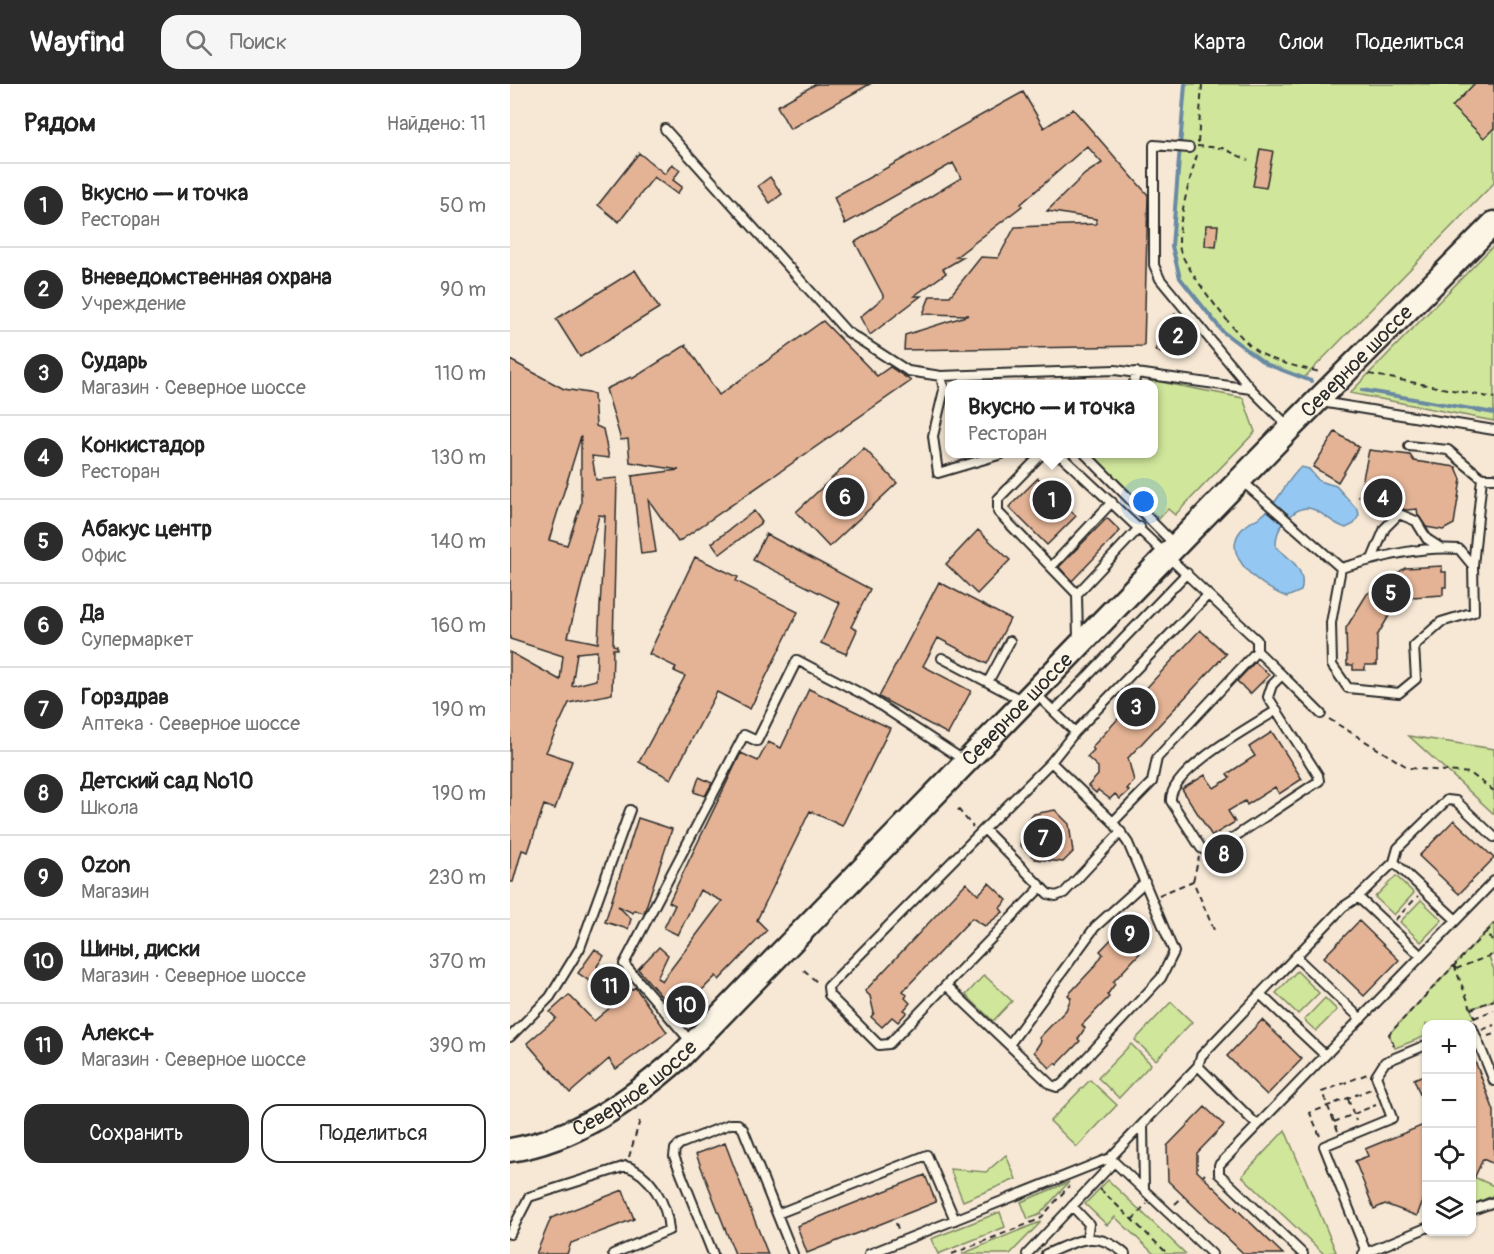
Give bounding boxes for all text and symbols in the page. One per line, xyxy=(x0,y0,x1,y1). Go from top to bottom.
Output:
search box xyxy=(161,15,581,69)
text: Wayfind xyxy=(30,25,125,60)
icon: search xyxy=(182,26,215,59)
text: Поиск xyxy=(230,28,287,56)
text: Карта xyxy=(1193,29,1245,56)
text: Слои xyxy=(1278,29,1323,56)
text: Поделиться xyxy=(1356,29,1464,56)
text: Рядом xyxy=(24,107,96,139)
text: Найдено: 11 xyxy=(387,111,486,136)
text: Вкусно — и точка xyxy=(81,179,248,207)
text: 1 xyxy=(40,193,47,218)
text: 50 m xyxy=(439,193,486,218)
text: Ресторан xyxy=(81,207,160,232)
text: Вневедомственная охрана xyxy=(81,263,332,291)
text: 2 xyxy=(38,277,49,302)
text: 90 m xyxy=(440,277,486,302)
text: Учреждение xyxy=(81,291,186,316)
street label: Северное шоссе xyxy=(1295,299,1419,423)
pin: 2 xyxy=(1158,314,1198,358)
text: Сударь xyxy=(81,347,148,375)
text: 3 xyxy=(38,361,49,386)
text: 110 m xyxy=(435,361,486,386)
text: Магазин · Северное шоссе xyxy=(81,375,306,400)
popup xyxy=(945,380,1158,458)
text: Вкусно — и точка xyxy=(968,393,1135,421)
text: Ресторан xyxy=(968,421,1047,446)
text: Конкистадор xyxy=(81,431,205,459)
text: 4 xyxy=(38,445,49,470)
text: 130 m xyxy=(431,445,486,470)
text: Ресторан xyxy=(81,459,160,484)
pin: 6 xyxy=(826,474,864,520)
pin: 4 xyxy=(1364,476,1402,520)
pin: 1 xyxy=(1032,478,1072,522)
your location xyxy=(1129,487,1158,516)
text: Абакус центр xyxy=(81,515,212,543)
text: 5 xyxy=(38,529,49,554)
text: 140 m xyxy=(431,529,486,554)
text: Офис xyxy=(81,543,127,568)
pin: 5 xyxy=(1372,570,1410,616)
text: Да xyxy=(81,599,104,627)
text: 6 xyxy=(38,613,49,638)
text: 160 m xyxy=(431,613,486,638)
text: Супермаркет xyxy=(81,627,193,652)
street label: Северное шоссе xyxy=(956,646,1079,772)
text: Горздрав xyxy=(81,683,169,711)
pin: 3 xyxy=(1116,684,1156,730)
text: 7 xyxy=(38,697,49,722)
text: 190 m xyxy=(432,697,486,722)
text: Аптека · Северное шоссе xyxy=(81,711,300,736)
text: Детский сад №10 xyxy=(81,767,253,795)
text: 8 xyxy=(38,781,49,806)
text: 190 m xyxy=(432,781,486,806)
text: Школа xyxy=(81,795,138,820)
pin: 7 xyxy=(1024,816,1062,861)
pin: 8 xyxy=(1204,832,1244,876)
text: Ozon xyxy=(81,851,130,879)
text: 9 xyxy=(38,865,49,890)
text: 230 m xyxy=(429,865,486,890)
text: Магазин xyxy=(81,879,149,904)
pin: 9 xyxy=(1110,912,1150,956)
text: Шины, диски xyxy=(81,935,200,963)
text: 10 xyxy=(33,949,54,974)
text: 370 m xyxy=(429,949,486,974)
text: Магазин · Северное шоссе xyxy=(81,963,306,988)
pin: 11 xyxy=(590,964,630,1008)
pin: 10 xyxy=(666,982,705,1028)
text: Алекс+ xyxy=(81,1019,153,1047)
map controls xyxy=(1422,1020,1476,1236)
button: + xyxy=(1422,1020,1476,1074)
text: 11 xyxy=(36,1033,51,1058)
text: 390 m xyxy=(429,1033,486,1058)
street label: Северное шоссе xyxy=(568,1034,703,1143)
text: Магазин · Северное шоссе xyxy=(81,1047,306,1072)
button: − xyxy=(1422,1074,1476,1128)
button: Сохранить xyxy=(24,1104,249,1163)
button: Поделиться xyxy=(261,1104,486,1163)
button: locate xyxy=(1422,1128,1476,1182)
button: layers xyxy=(1422,1182,1476,1236)

